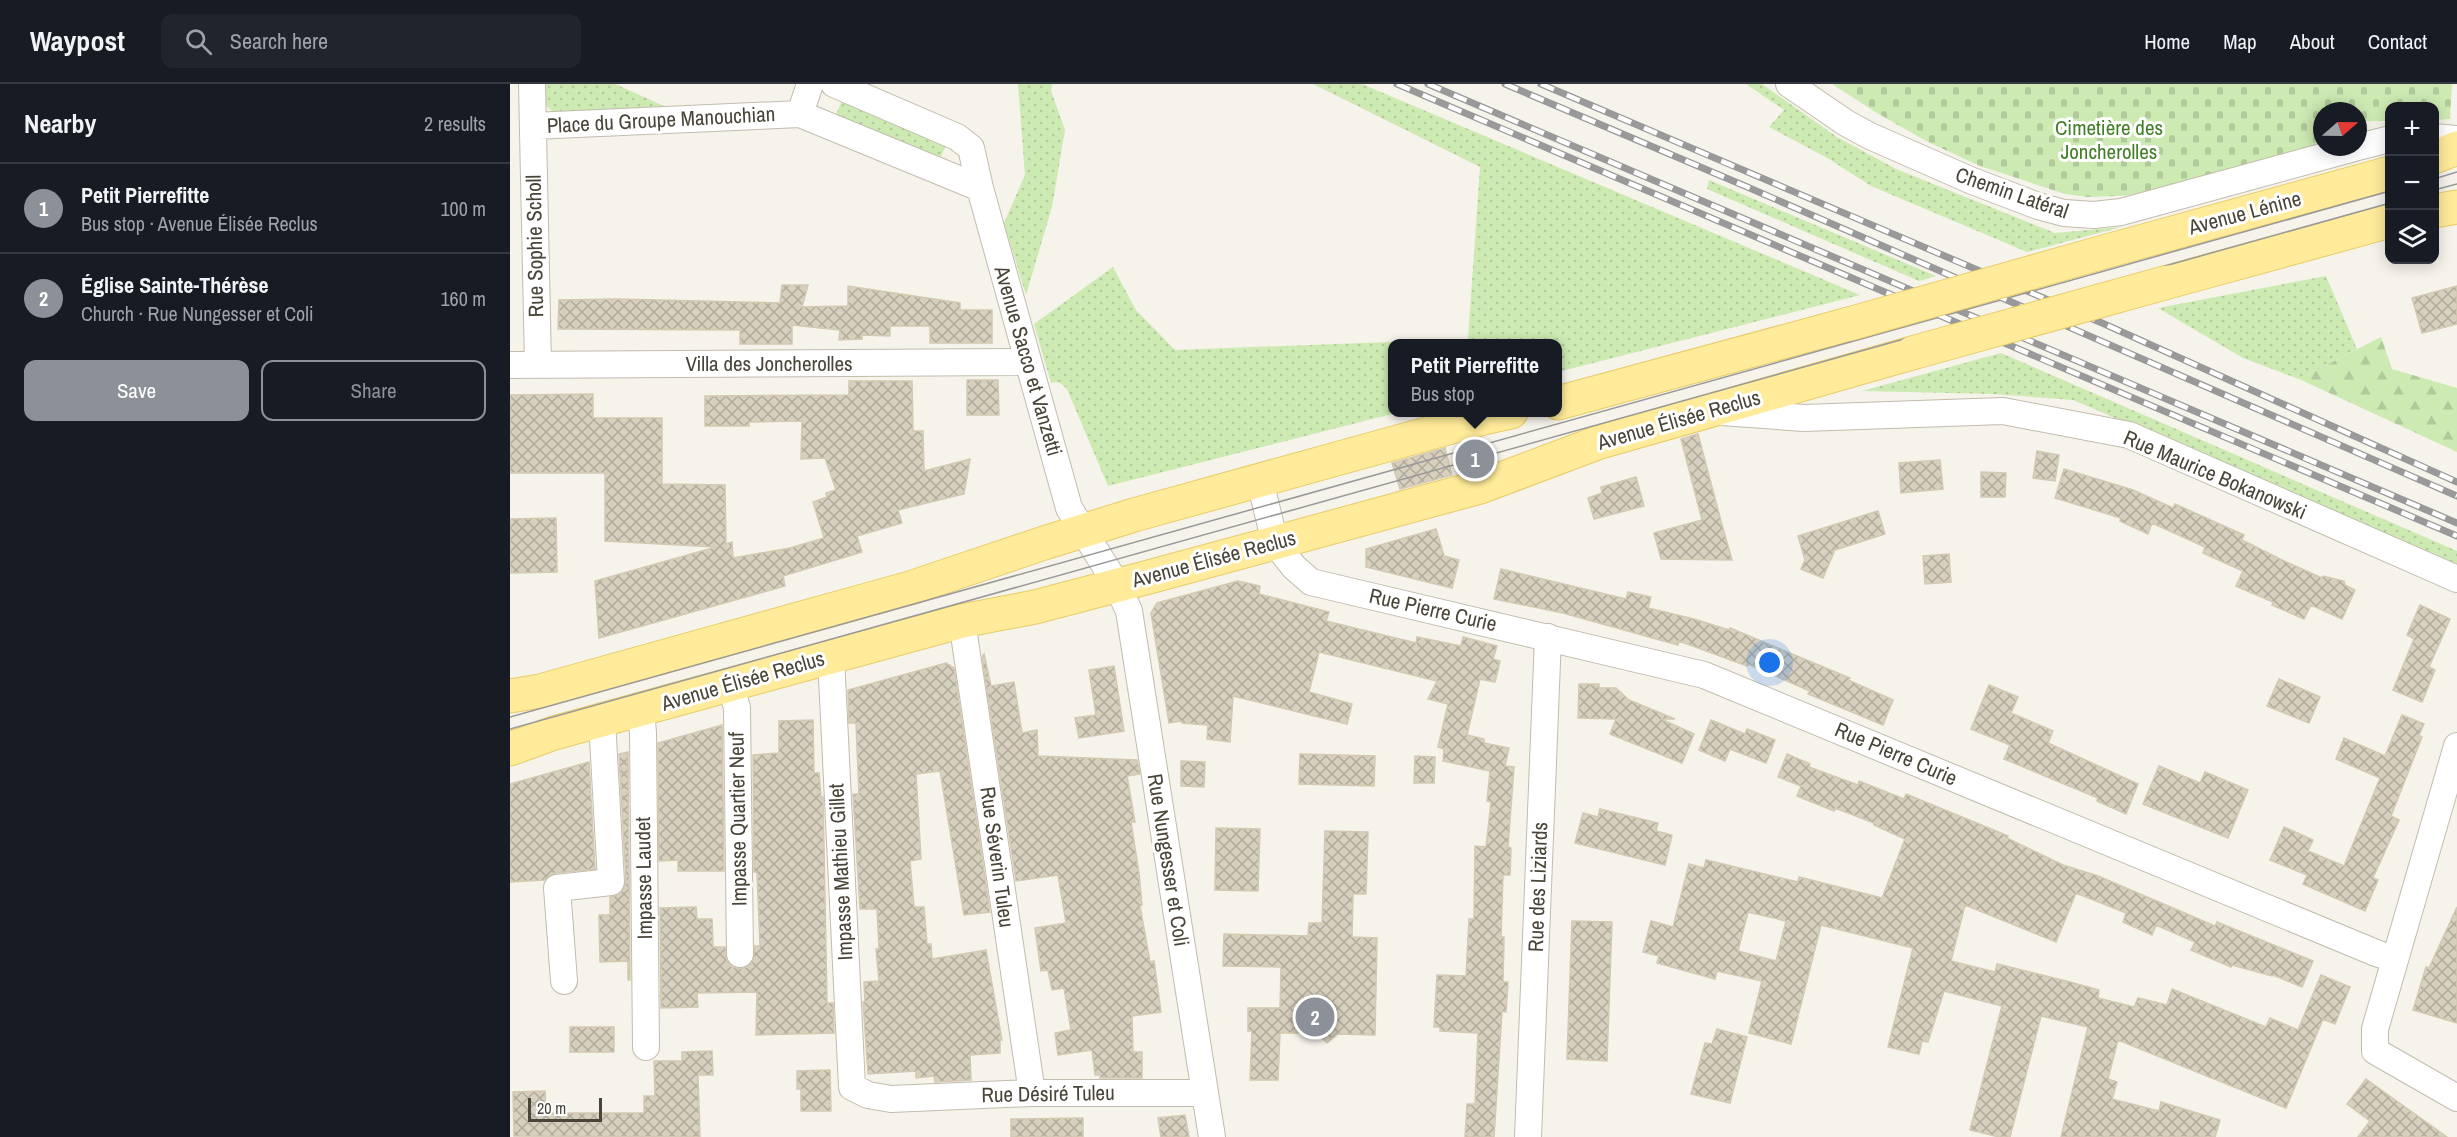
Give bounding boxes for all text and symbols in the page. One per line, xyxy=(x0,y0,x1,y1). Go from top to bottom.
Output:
search box xyxy=(161,14,581,68)
text: Waypost xyxy=(30,22,125,60)
icon: search xyxy=(182,25,215,58)
text: Search here xyxy=(230,26,328,56)
text: Home xyxy=(2144,27,2190,56)
text: Map xyxy=(2223,27,2257,56)
text: About xyxy=(2290,27,2335,56)
text: Contact xyxy=(2368,27,2427,56)
street label: Place du Groupe Manouchian xyxy=(546,99,776,140)
north arrow xyxy=(2313,102,2367,156)
map controls xyxy=(2385,102,2439,264)
button: + xyxy=(2385,102,2439,156)
text: Nearby xyxy=(24,106,96,141)
text: 2 results xyxy=(424,110,486,137)
park label: Cimetière des Joncherolles xyxy=(2055,113,2163,166)
button: − xyxy=(2385,156,2439,210)
street label: Chemin Latéral xyxy=(1952,160,2073,225)
street label: Rue Sophie Scholl xyxy=(519,174,550,318)
text: Petit Pierrefitte xyxy=(81,180,209,210)
street label: Avenue Lénine xyxy=(2184,184,2304,242)
text: 1 xyxy=(39,195,48,222)
text: 100 m xyxy=(440,195,486,222)
text: Bus stop · Avenue Élisée Reclus xyxy=(81,210,318,237)
button: layers xyxy=(2385,210,2439,264)
street label: Avenue Sacco et Vanzetti xyxy=(987,261,1070,459)
text: Église Sainte-Thérèse xyxy=(81,270,269,300)
text: 2 xyxy=(39,285,48,312)
text: 160 m xyxy=(440,285,486,312)
text: Church · Rue Nungesser et Coli xyxy=(81,300,313,327)
popup xyxy=(1388,339,1562,417)
street label: Villa des Joncherolles xyxy=(685,349,853,378)
text: Petit Pierrefitte xyxy=(1411,350,1539,380)
button: Save xyxy=(24,360,249,421)
button: Share xyxy=(261,360,486,421)
text: Bus stop xyxy=(1411,380,1475,407)
street label: Avenue Élisée Reclus xyxy=(1593,382,1764,457)
street label: Rue Maurice Bokanowski xyxy=(2119,423,2311,526)
pin: 1 xyxy=(1456,436,1494,482)
street label: Avenue Élisée Reclus xyxy=(1128,523,1299,595)
street label: Rue Pierre Curie xyxy=(1366,581,1500,638)
street label: Avenue Élisée Reclus xyxy=(657,643,828,718)
your location xyxy=(1755,648,1784,677)
street label: Rue Pierre Curie xyxy=(1831,715,1962,792)
street label: Impasse Quartier Neuf xyxy=(721,731,754,906)
street label: Rue Nungesser et Coli xyxy=(1141,772,1196,948)
street label: Impasse Mathieu Gillet xyxy=(821,783,860,961)
street label: Rue Séverin Tuleu xyxy=(973,785,1022,929)
street label: Impasse Laudet xyxy=(628,816,659,940)
street label: Rue des Liziards xyxy=(1521,821,1554,953)
pin: 2 xyxy=(1296,994,1334,1040)
street label: Rue Désiré Tuleu xyxy=(981,1078,1115,1109)
scale bar xyxy=(528,1095,602,1122)
text: 20 m xyxy=(537,1097,566,1119)

